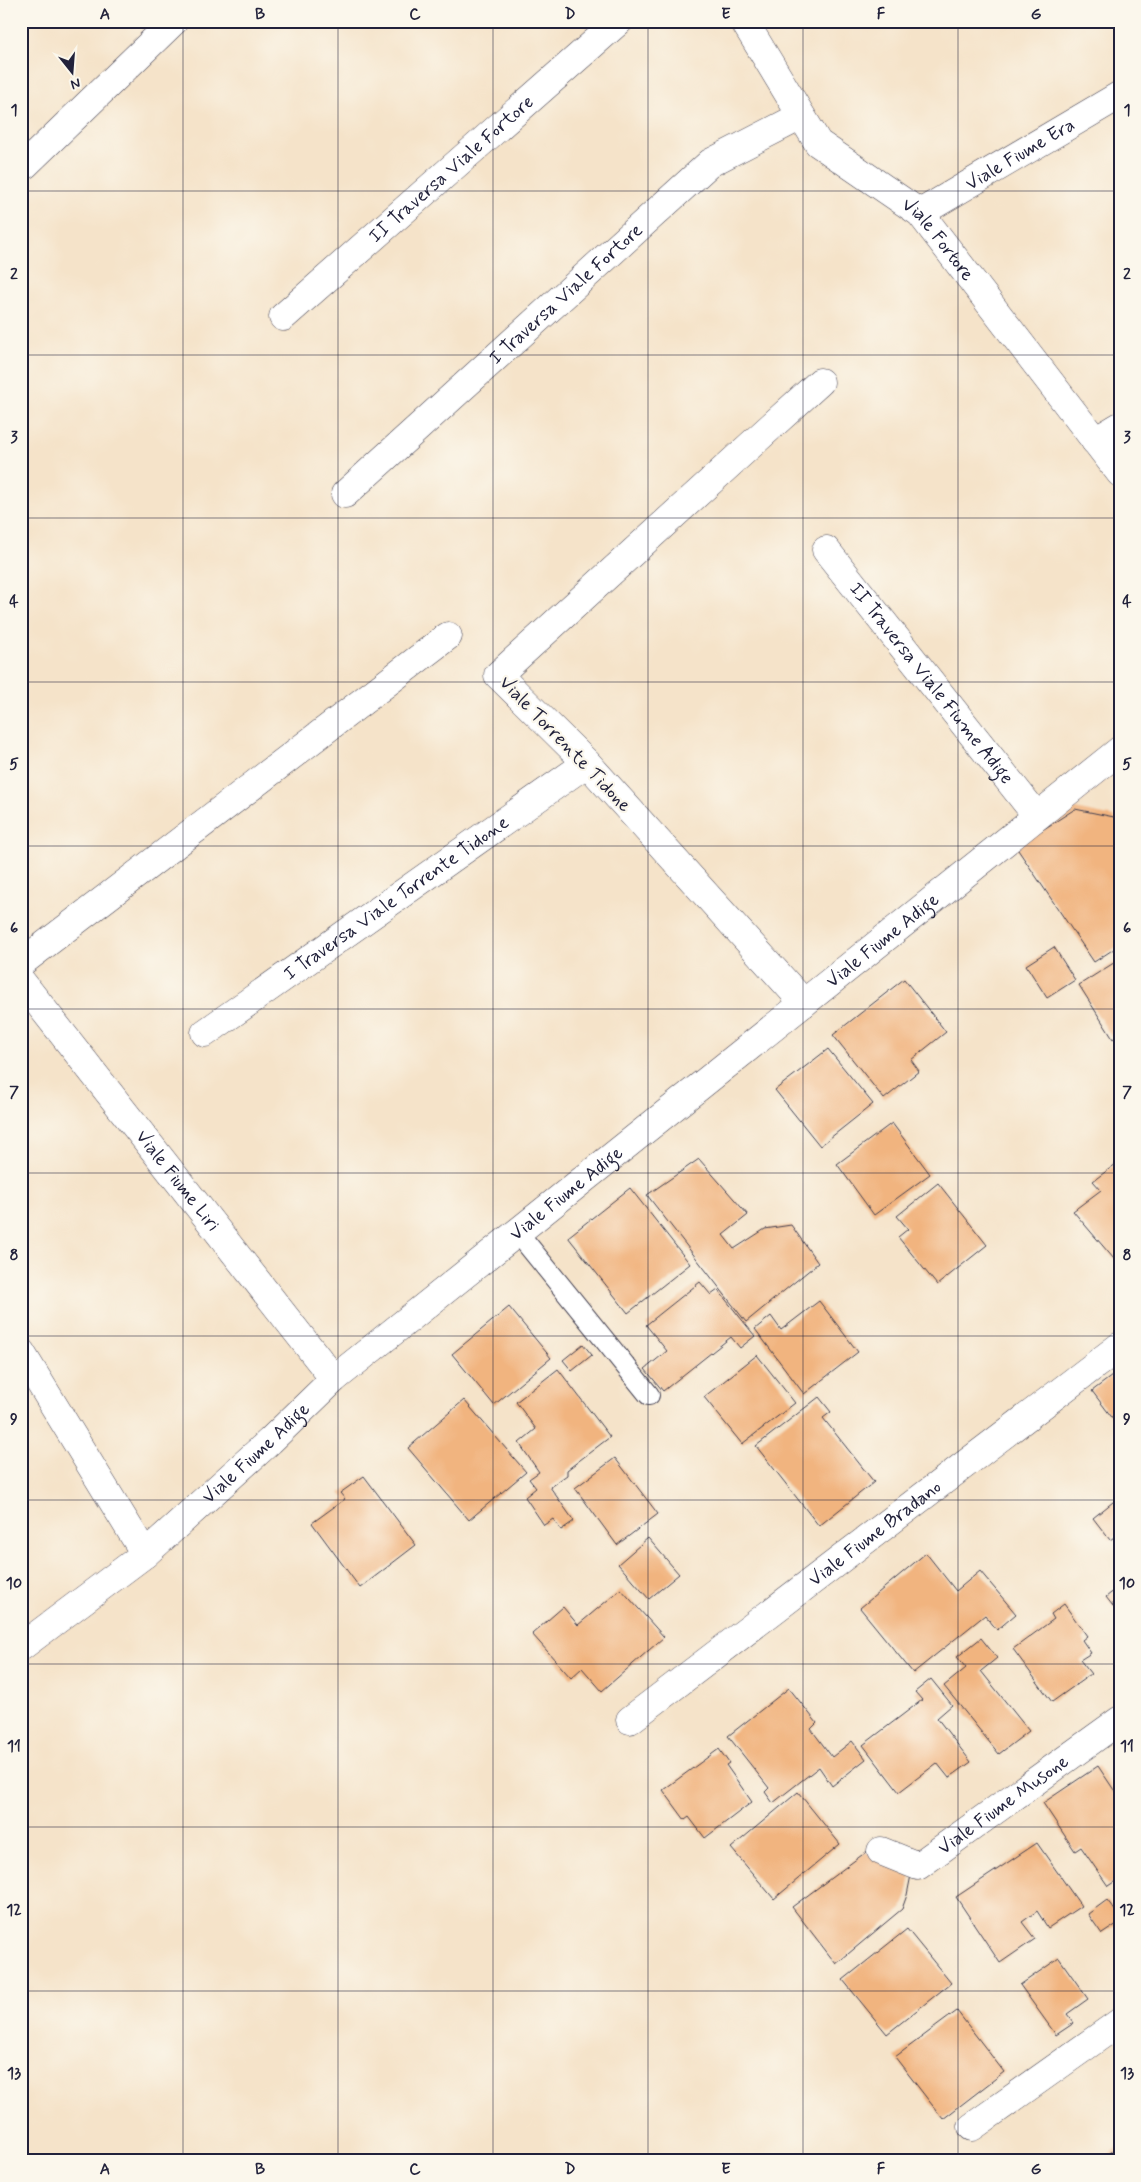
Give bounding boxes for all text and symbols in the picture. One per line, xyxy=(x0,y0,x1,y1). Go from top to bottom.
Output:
text: A xyxy=(100,4,110,25)
text: B xyxy=(255,4,265,25)
text: C xyxy=(409,4,421,25)
text: D xyxy=(564,4,576,25)
text: E xyxy=(721,4,731,25)
text: F xyxy=(877,4,886,25)
text: G xyxy=(1031,4,1042,25)
north arrow xyxy=(48,48,98,98)
text: N xyxy=(68,74,83,93)
street label: II Traversa Viale Fortore xyxy=(363,89,539,248)
text: 1 xyxy=(10,100,18,121)
text: 1 xyxy=(1123,100,1131,121)
street label: Viale Fiume Era xyxy=(961,112,1079,196)
street label: Viale Fortore xyxy=(897,192,980,286)
street label: I Traversa Viale Fortore xyxy=(484,218,648,370)
text: 2 xyxy=(10,264,18,285)
text: 2 xyxy=(1123,264,1131,285)
text: 3 xyxy=(10,427,18,448)
text: 3 xyxy=(1123,427,1131,448)
street label: II Traversa Viale Fiume Adige xyxy=(844,577,1019,789)
text: 4 xyxy=(9,591,19,612)
text: 4 xyxy=(1122,591,1132,612)
street label: Viale Torrente Tidone xyxy=(493,670,637,818)
text: 5 xyxy=(9,754,19,775)
text: 5 xyxy=(1122,754,1132,775)
street label: I Traversa Viale Torrente Tidone xyxy=(279,810,514,986)
street label: Viale Fiume Adige xyxy=(820,887,944,993)
text: 6 xyxy=(10,918,18,939)
text: 6 xyxy=(1123,918,1131,939)
text: 7 xyxy=(9,1082,19,1103)
text: 7 xyxy=(1122,1082,1132,1103)
street label: Viale Fiume Liri xyxy=(130,1125,226,1237)
street label: Viale Fiume Adige xyxy=(504,1140,628,1246)
text: 8 xyxy=(9,1245,19,1266)
text: 8 xyxy=(1122,1245,1132,1266)
street label: Viale Fiume Adige xyxy=(196,1397,315,1509)
text: 9 xyxy=(10,1409,18,1430)
text: 9 xyxy=(1123,1409,1131,1430)
street label: Viale Fiume Bradano xyxy=(803,1474,946,1592)
text: 10 xyxy=(6,1573,22,1594)
text: 10 xyxy=(1119,1573,1135,1594)
text: 11 xyxy=(7,1736,21,1757)
text: 11 xyxy=(1120,1736,1134,1757)
street label: Viale Fiume Musone xyxy=(933,1749,1074,1860)
text: 12 xyxy=(6,1900,22,1921)
text: 12 xyxy=(1119,1900,1135,1921)
text: 13 xyxy=(7,2063,21,2084)
text: 13 xyxy=(1120,2063,1134,2084)
text: A xyxy=(100,2159,110,2180)
text: B xyxy=(255,2159,265,2180)
text: C xyxy=(409,2159,421,2180)
text: D xyxy=(564,2159,576,2180)
text: E xyxy=(721,2159,731,2180)
text: F xyxy=(877,2159,886,2180)
text: G xyxy=(1031,2159,1042,2180)

